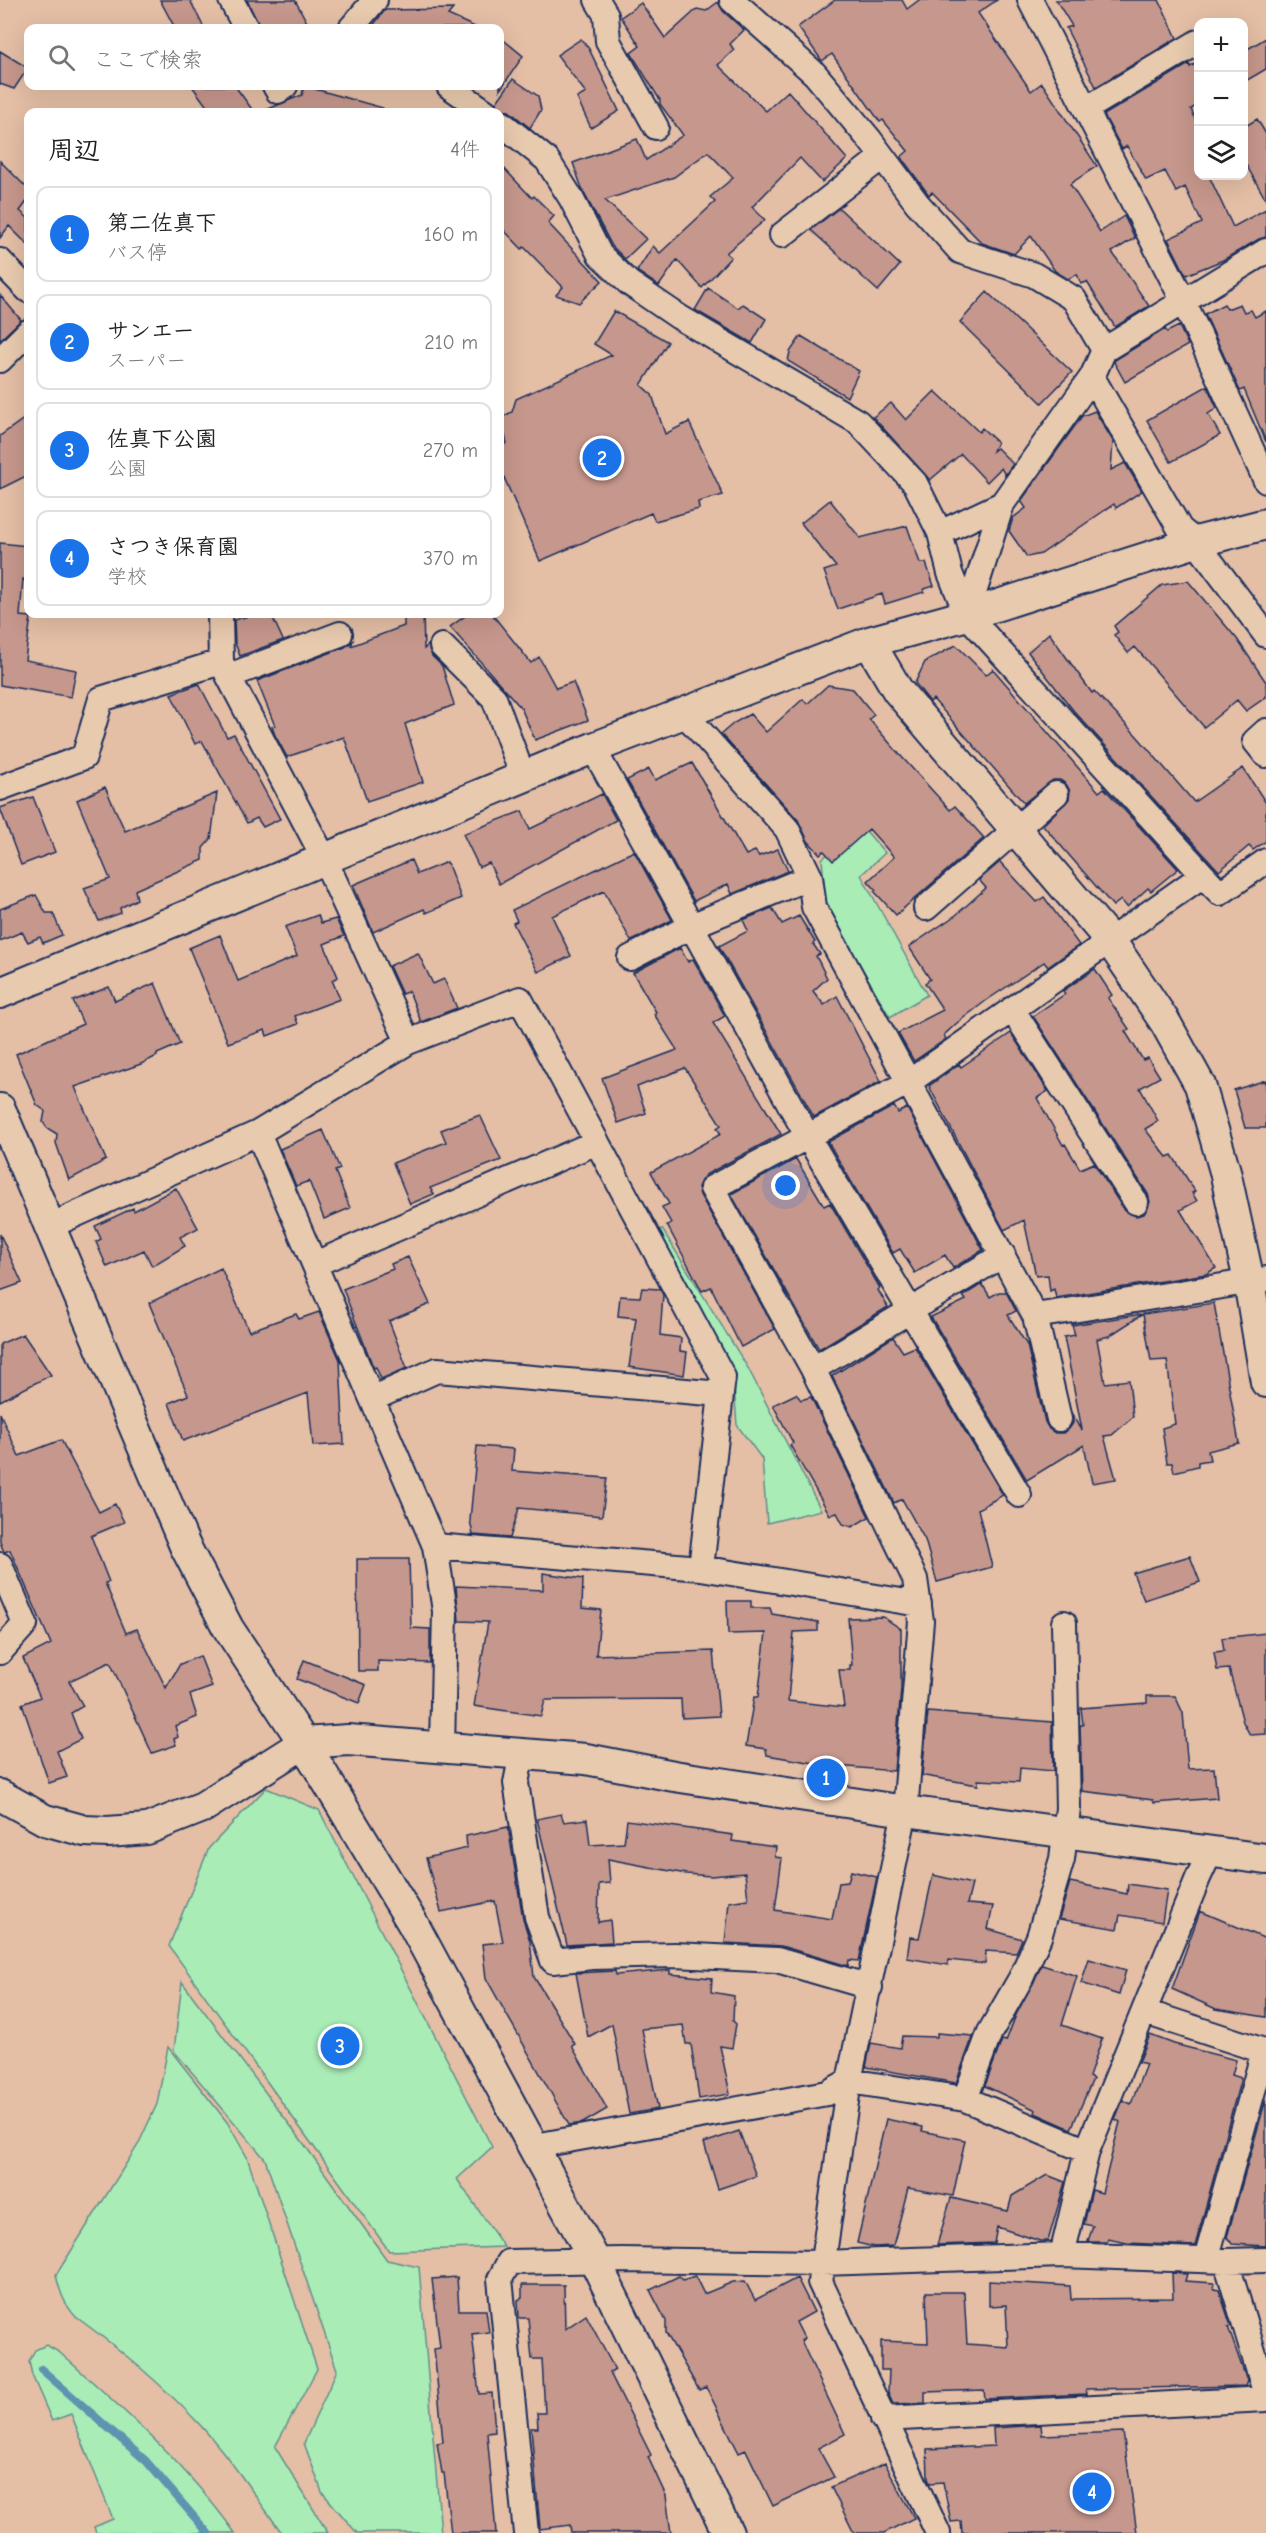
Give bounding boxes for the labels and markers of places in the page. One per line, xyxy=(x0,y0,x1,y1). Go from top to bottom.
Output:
pin: 2 xyxy=(582,436,622,480)
pin: 1 xyxy=(806,1756,846,1800)
pin: 3 xyxy=(320,2024,360,2068)
pin: 4 xyxy=(1072,2470,1112,2514)

